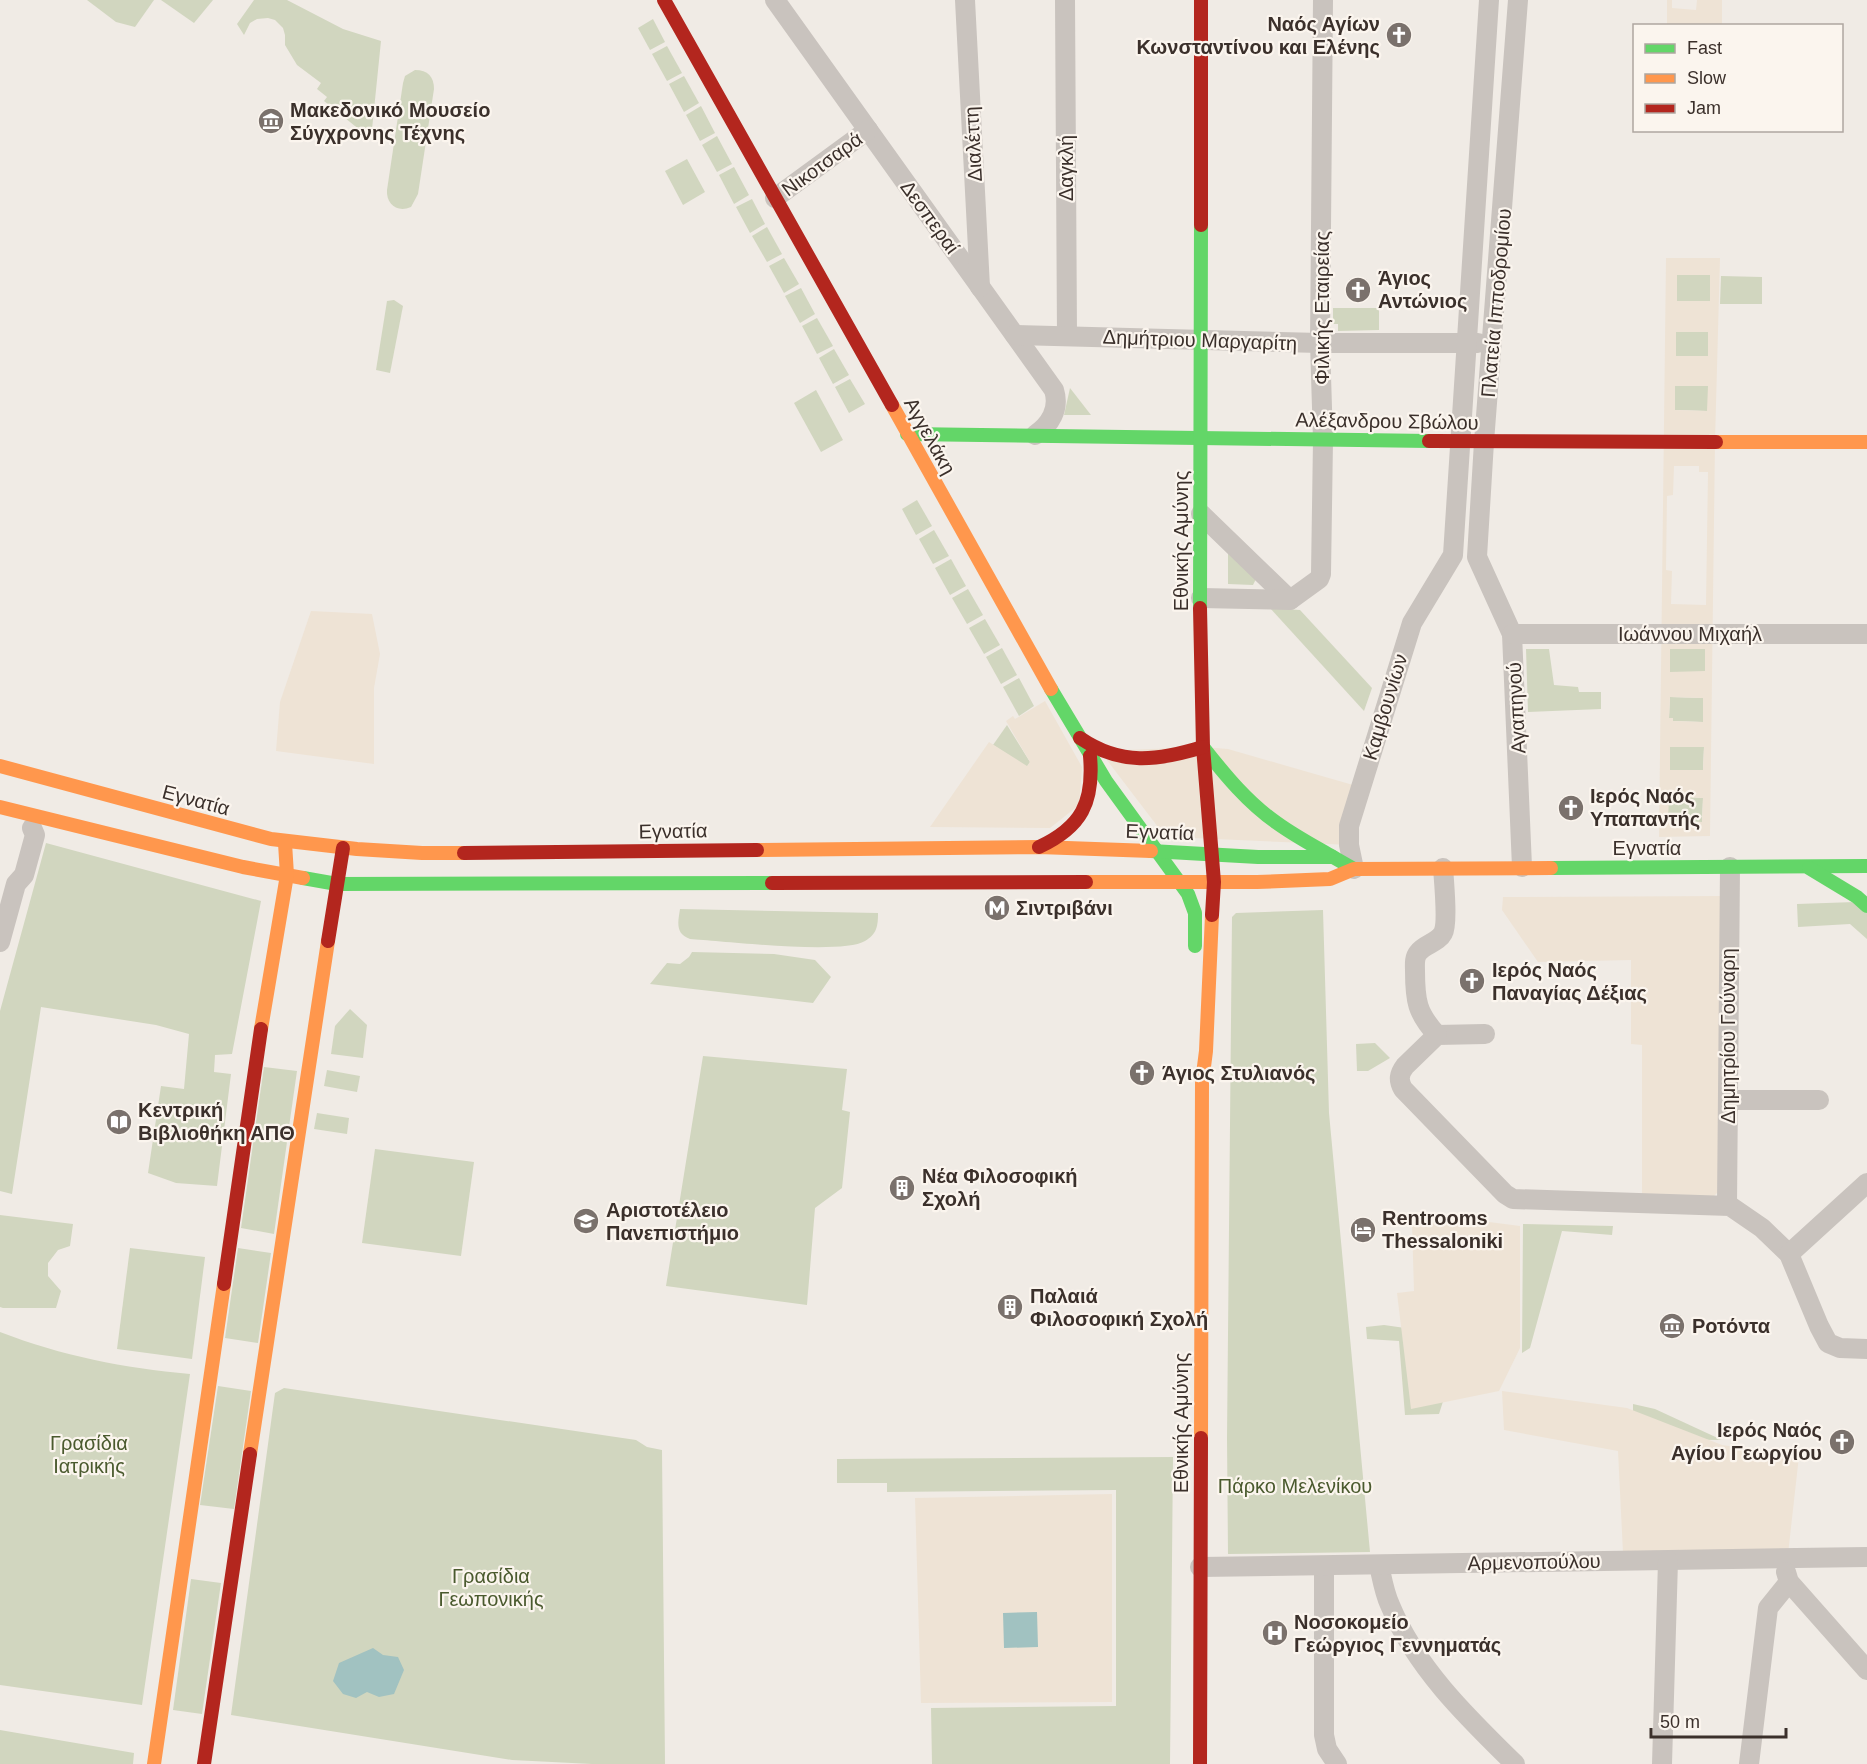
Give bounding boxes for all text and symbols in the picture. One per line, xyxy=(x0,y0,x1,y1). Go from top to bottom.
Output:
place label: Ναός Αγίων Κωνσταντίνου και Ελένης xyxy=(1136,13,1380,58)
church icon: Ναός Αγίων Κωνσταντίνου και Ελένης xyxy=(1384,20,1414,50)
legend xyxy=(1633,24,1843,132)
text: Fast xyxy=(1687,38,1722,58)
text: Slow xyxy=(1687,68,1727,88)
text: Jam xyxy=(1687,98,1721,118)
place label: Μακεδονικό Μουσείο Σύγχρονης Τέχνης xyxy=(290,99,490,144)
museum icon: Μακεδονικό Μουσείο Σύγχρονης Τέχνης xyxy=(256,106,286,136)
street label: Διαλέττη xyxy=(960,106,986,182)
street label: Νικοτσαρά xyxy=(778,127,866,201)
street label: Δαγκλή xyxy=(1055,135,1077,201)
street label: Δεσπεραί xyxy=(896,176,964,258)
street label: Πλατεία Ιπποδρομίου xyxy=(1477,208,1515,398)
street label: Φιλικής Εταιρείας xyxy=(1311,231,1333,385)
place label: Άγιος Αντώνιος xyxy=(1378,267,1467,312)
church icon: Άγιος Αντώνιος xyxy=(1343,275,1373,305)
street label: Δημήτριου Μαργαρίτη xyxy=(1102,326,1298,354)
street label: Αγγελάκη xyxy=(900,394,960,478)
street label: Αλέξανδρου Σβώλου xyxy=(1295,408,1479,434)
street label: Εθνικής Αμύνης xyxy=(1170,470,1192,611)
street label: Ιωάννου Μιχαήλ xyxy=(1618,623,1762,645)
street label: Καμβουνίων xyxy=(1358,651,1412,763)
street label: Αγαπηνού xyxy=(1503,662,1529,754)
street label: Εγνατία xyxy=(160,780,232,820)
place label: Ιερός Ναός Υπαπαντής xyxy=(1590,785,1700,830)
church icon: Ιερός Ναός Υπαπαντής xyxy=(1556,793,1586,823)
street label: Εγνατία xyxy=(638,819,708,843)
street label: Εγνατία xyxy=(1125,820,1195,844)
street label: Εγνατία xyxy=(1613,837,1681,859)
metro station icon: Σιντριβάνι xyxy=(982,893,1012,923)
place label: Σιντριβάνι xyxy=(1016,897,1113,919)
street label: Δημητρίου Γούναρη xyxy=(1717,948,1739,1124)
place label: Ιερός Ναός Παναγίας Δέξιας xyxy=(1492,959,1647,1004)
church icon: Ιερός Ναός Παναγίας Δέξιας xyxy=(1457,966,1487,996)
church icon: Άγιος Στυλιανός xyxy=(1127,1058,1157,1088)
place label: Άγιος Στυλιανός xyxy=(1162,1062,1316,1084)
place label: Κεντρική Βιβλιοθήκη ΑΠΘ xyxy=(138,1099,295,1144)
library icon: Κεντρική Βιβλιοθήκη ΑΠΘ xyxy=(104,1107,134,1137)
place label: Νέα Φιλοσοφική Σχολή xyxy=(922,1165,1078,1210)
building icon: Νέα Φιλοσοφική Σχολή xyxy=(887,1173,917,1203)
place label: Αριστοτέλειο Πανεπιστήμιο xyxy=(606,1199,739,1244)
school or university icon: Αριστοτέλειο Πανεπιστήμιο xyxy=(571,1206,601,1236)
place label: Rentrooms Thessaloniki xyxy=(1382,1207,1503,1252)
hotel icon: Rentrooms Thessaloniki xyxy=(1348,1215,1378,1245)
place label: Παλαιά Φιλοσοφική Σχολή xyxy=(1030,1285,1208,1330)
building icon: Παλαιά Φιλοσοφική Σχολή xyxy=(995,1292,1025,1322)
museum icon: Ροτόντα xyxy=(1657,1311,1687,1341)
place label: Ροτόντα xyxy=(1692,1315,1771,1337)
street label: Εθνικής Αμύνης xyxy=(1170,1352,1192,1493)
place label: Ιερός Ναός Αγίου Γεωργίου xyxy=(1671,1419,1822,1464)
church icon: Ιερός Ναός Αγίου Γεωργίου xyxy=(1827,1427,1857,1457)
park label: Γρασίδια Ιατρικής xyxy=(50,1432,128,1477)
park label: Πάρκο Μελενίκου xyxy=(1218,1475,1372,1497)
street label: Αρμενοπούλου xyxy=(1467,1550,1601,1574)
park label: Γρασίδια Γεωπονικής xyxy=(438,1565,544,1610)
place label: Νοσοκομείο Γεώργιος Γεννηματάς xyxy=(1294,1611,1501,1656)
hospital icon: Νοσοκομείο Γεώργιος Γεννηματάς xyxy=(1260,1618,1290,1648)
scale bar xyxy=(1651,1701,1786,1739)
text: 50 m xyxy=(1660,1712,1700,1732)

